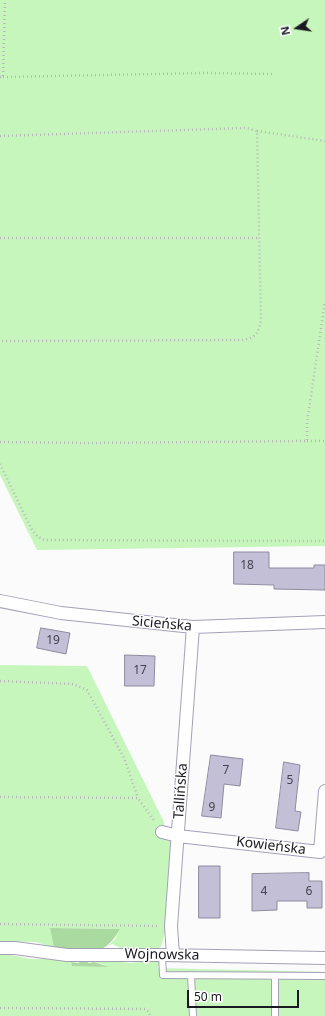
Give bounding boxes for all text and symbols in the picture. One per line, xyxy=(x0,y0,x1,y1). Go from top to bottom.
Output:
north arrow xyxy=(277,8,317,48)
text: N xyxy=(277,25,293,37)
house number: 18 xyxy=(240,559,254,573)
street label: Sicieńska xyxy=(131,613,193,635)
house number: 19 xyxy=(46,634,60,648)
house number: 17 xyxy=(133,664,147,678)
street label: Tallińska xyxy=(171,762,191,820)
house number: 7 xyxy=(223,764,229,778)
house number: 5 xyxy=(287,774,293,788)
house number: 9 xyxy=(209,801,215,815)
street label: Kowieńska xyxy=(235,833,307,859)
house number: 4 xyxy=(261,885,267,899)
house number: 6 xyxy=(306,885,312,899)
street label: Wojnowska xyxy=(125,946,199,964)
scale bar xyxy=(189,982,301,1008)
text: 50 m xyxy=(194,988,222,1005)

